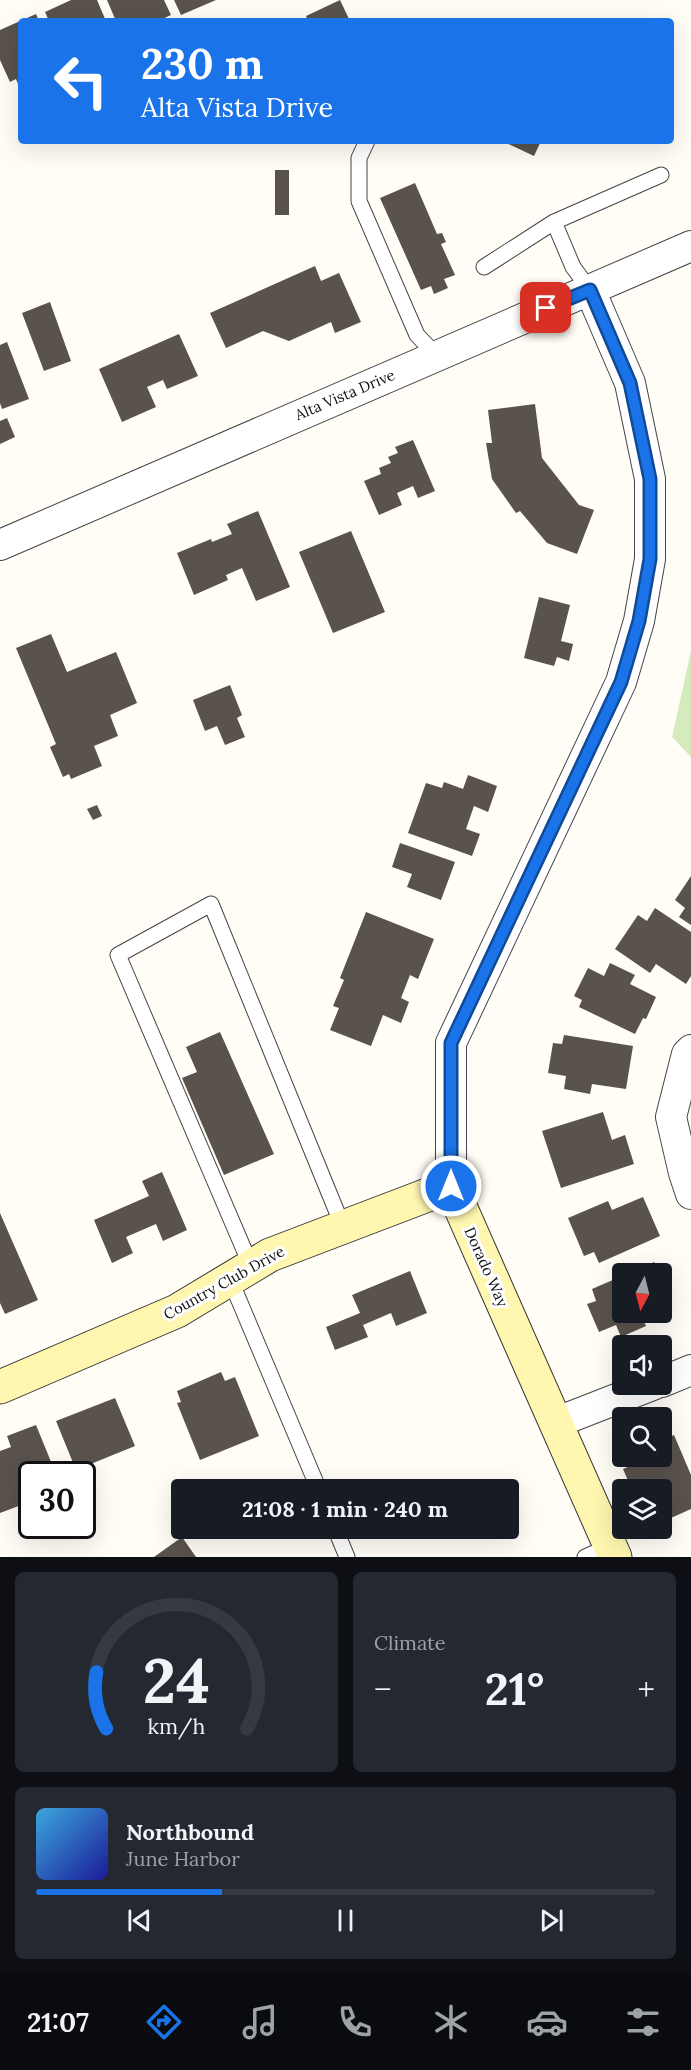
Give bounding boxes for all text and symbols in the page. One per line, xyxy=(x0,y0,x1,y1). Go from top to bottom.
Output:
text: 230 m xyxy=(141,37,263,91)
icon: left xyxy=(42,42,120,120)
text: Alta Vista Drive xyxy=(141,90,333,124)
pin xyxy=(520,282,571,333)
icon: arrive xyxy=(529,291,562,324)
street label: Alta Vista Drive xyxy=(291,365,398,425)
position arrow xyxy=(419,1154,483,1218)
street label: Dorado Way xyxy=(460,1224,513,1310)
street label: Country Club Drive xyxy=(160,1241,288,1324)
north arrow xyxy=(612,1263,672,1323)
map controls xyxy=(612,1263,672,1539)
button: sound xyxy=(612,1335,672,1395)
button: search xyxy=(612,1407,672,1467)
speed limit sign: 30 xyxy=(18,1461,96,1539)
button: layers xyxy=(612,1479,672,1539)
text: 21:08 · 1 min · 240 m xyxy=(242,1495,448,1523)
text: Climate xyxy=(374,1630,446,1655)
text: 24 xyxy=(143,1640,210,1720)
text: 21° xyxy=(485,1660,544,1717)
text: − xyxy=(374,1668,392,1710)
text: + xyxy=(637,1668,655,1710)
text: km/h xyxy=(148,1712,206,1740)
text: Northbound xyxy=(126,1818,254,1846)
text: June Harbor xyxy=(126,1846,240,1871)
icon: previous xyxy=(123,1904,156,1937)
icon: pause xyxy=(329,1904,362,1937)
icon: next xyxy=(535,1904,568,1937)
icon: directions xyxy=(143,2001,185,2043)
icon: music xyxy=(239,2001,281,2043)
icon: phone xyxy=(334,2001,376,2043)
icon: climate xyxy=(430,2001,472,2043)
icon: car xyxy=(526,2001,568,2043)
icon: filters xyxy=(622,2001,664,2043)
text: 21:07 xyxy=(27,2005,89,2039)

